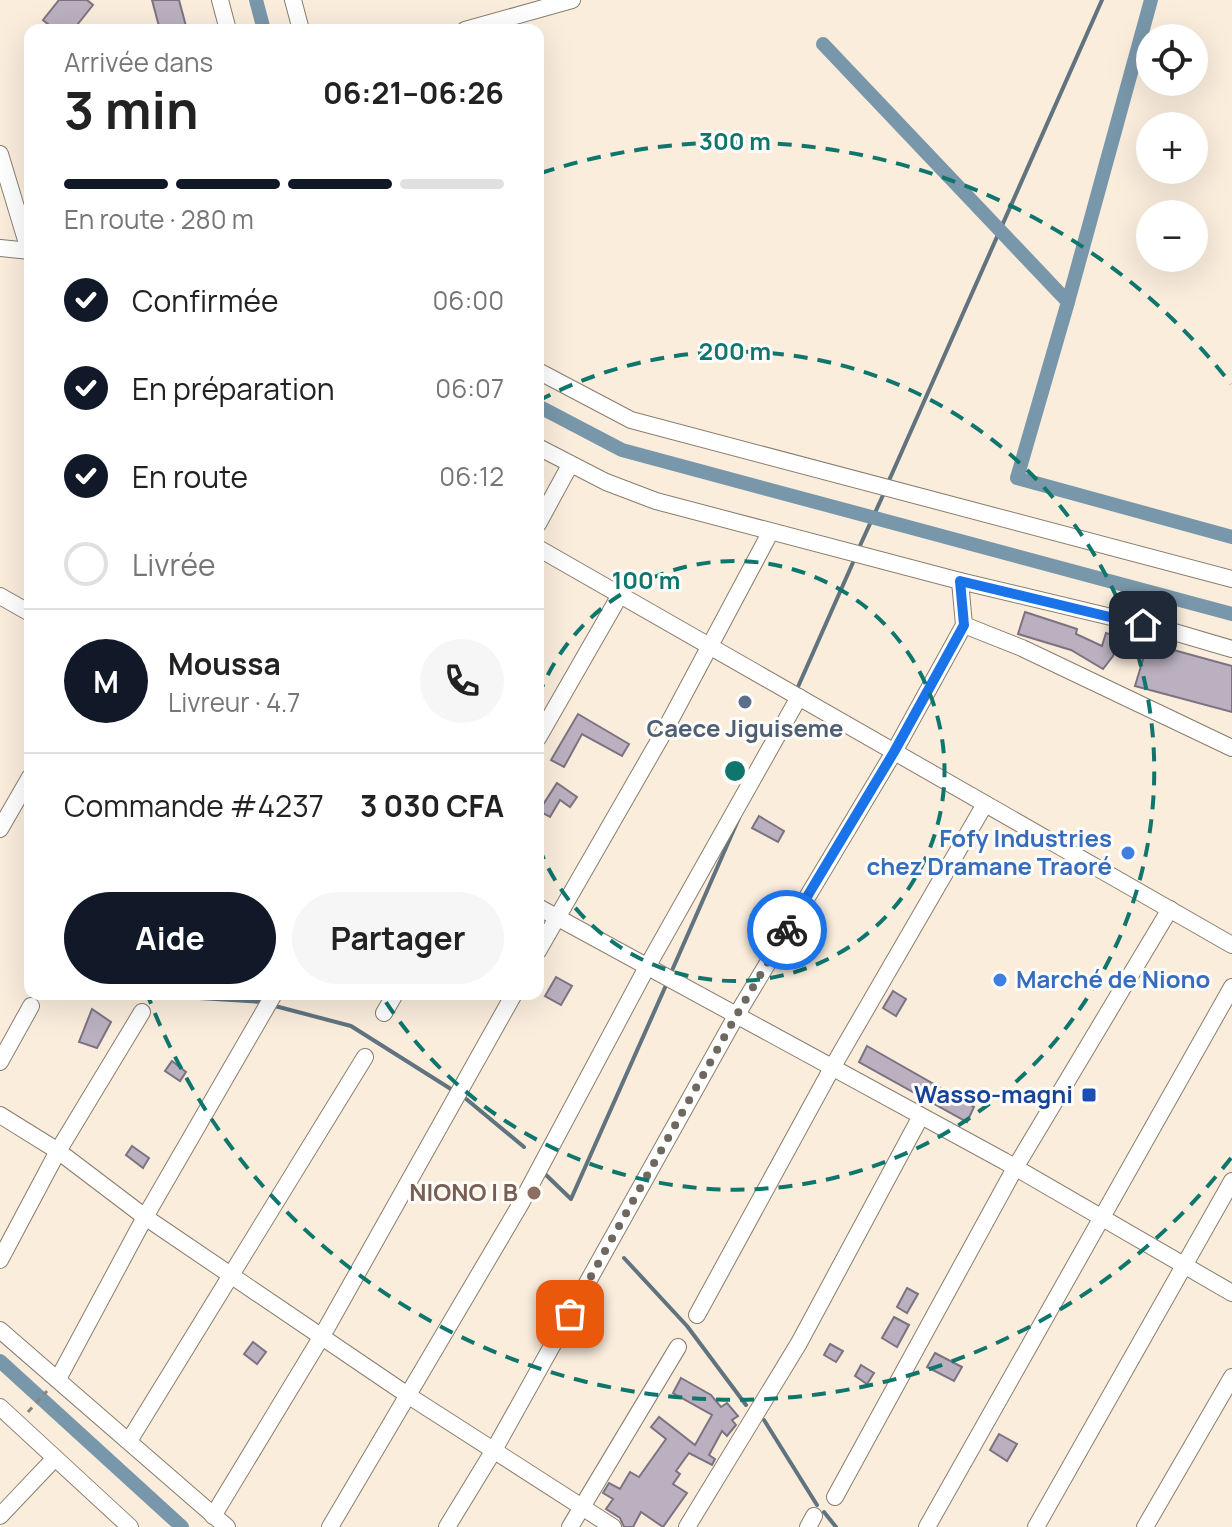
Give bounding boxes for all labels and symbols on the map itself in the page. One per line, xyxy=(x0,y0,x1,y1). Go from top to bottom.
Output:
text: 300 m xyxy=(699,124,771,157)
text: 200 m xyxy=(699,334,771,367)
text: 100 m xyxy=(612,563,680,596)
pin xyxy=(1109,591,1177,659)
marker: Caece Jiguiseme xyxy=(736,693,754,711)
place label: Caece Jiguiseme xyxy=(647,711,843,744)
centre of rings xyxy=(721,757,749,785)
place label: Fofy Industries chez Dramane Traoré xyxy=(866,821,1112,882)
marker: Fofy Industries chez Dramane Traoré xyxy=(1119,844,1137,862)
courier xyxy=(747,890,827,970)
place label: Marché de Niono xyxy=(1016,962,1210,995)
marker: Marché de Niono xyxy=(991,971,1009,989)
place label: Wasso-magni xyxy=(914,1077,1073,1110)
marker: Wasso-magni xyxy=(1080,1086,1098,1104)
place label: NIONO I B xyxy=(409,1175,518,1208)
marker: NIONO I B xyxy=(525,1184,543,1202)
pin xyxy=(536,1280,604,1348)

